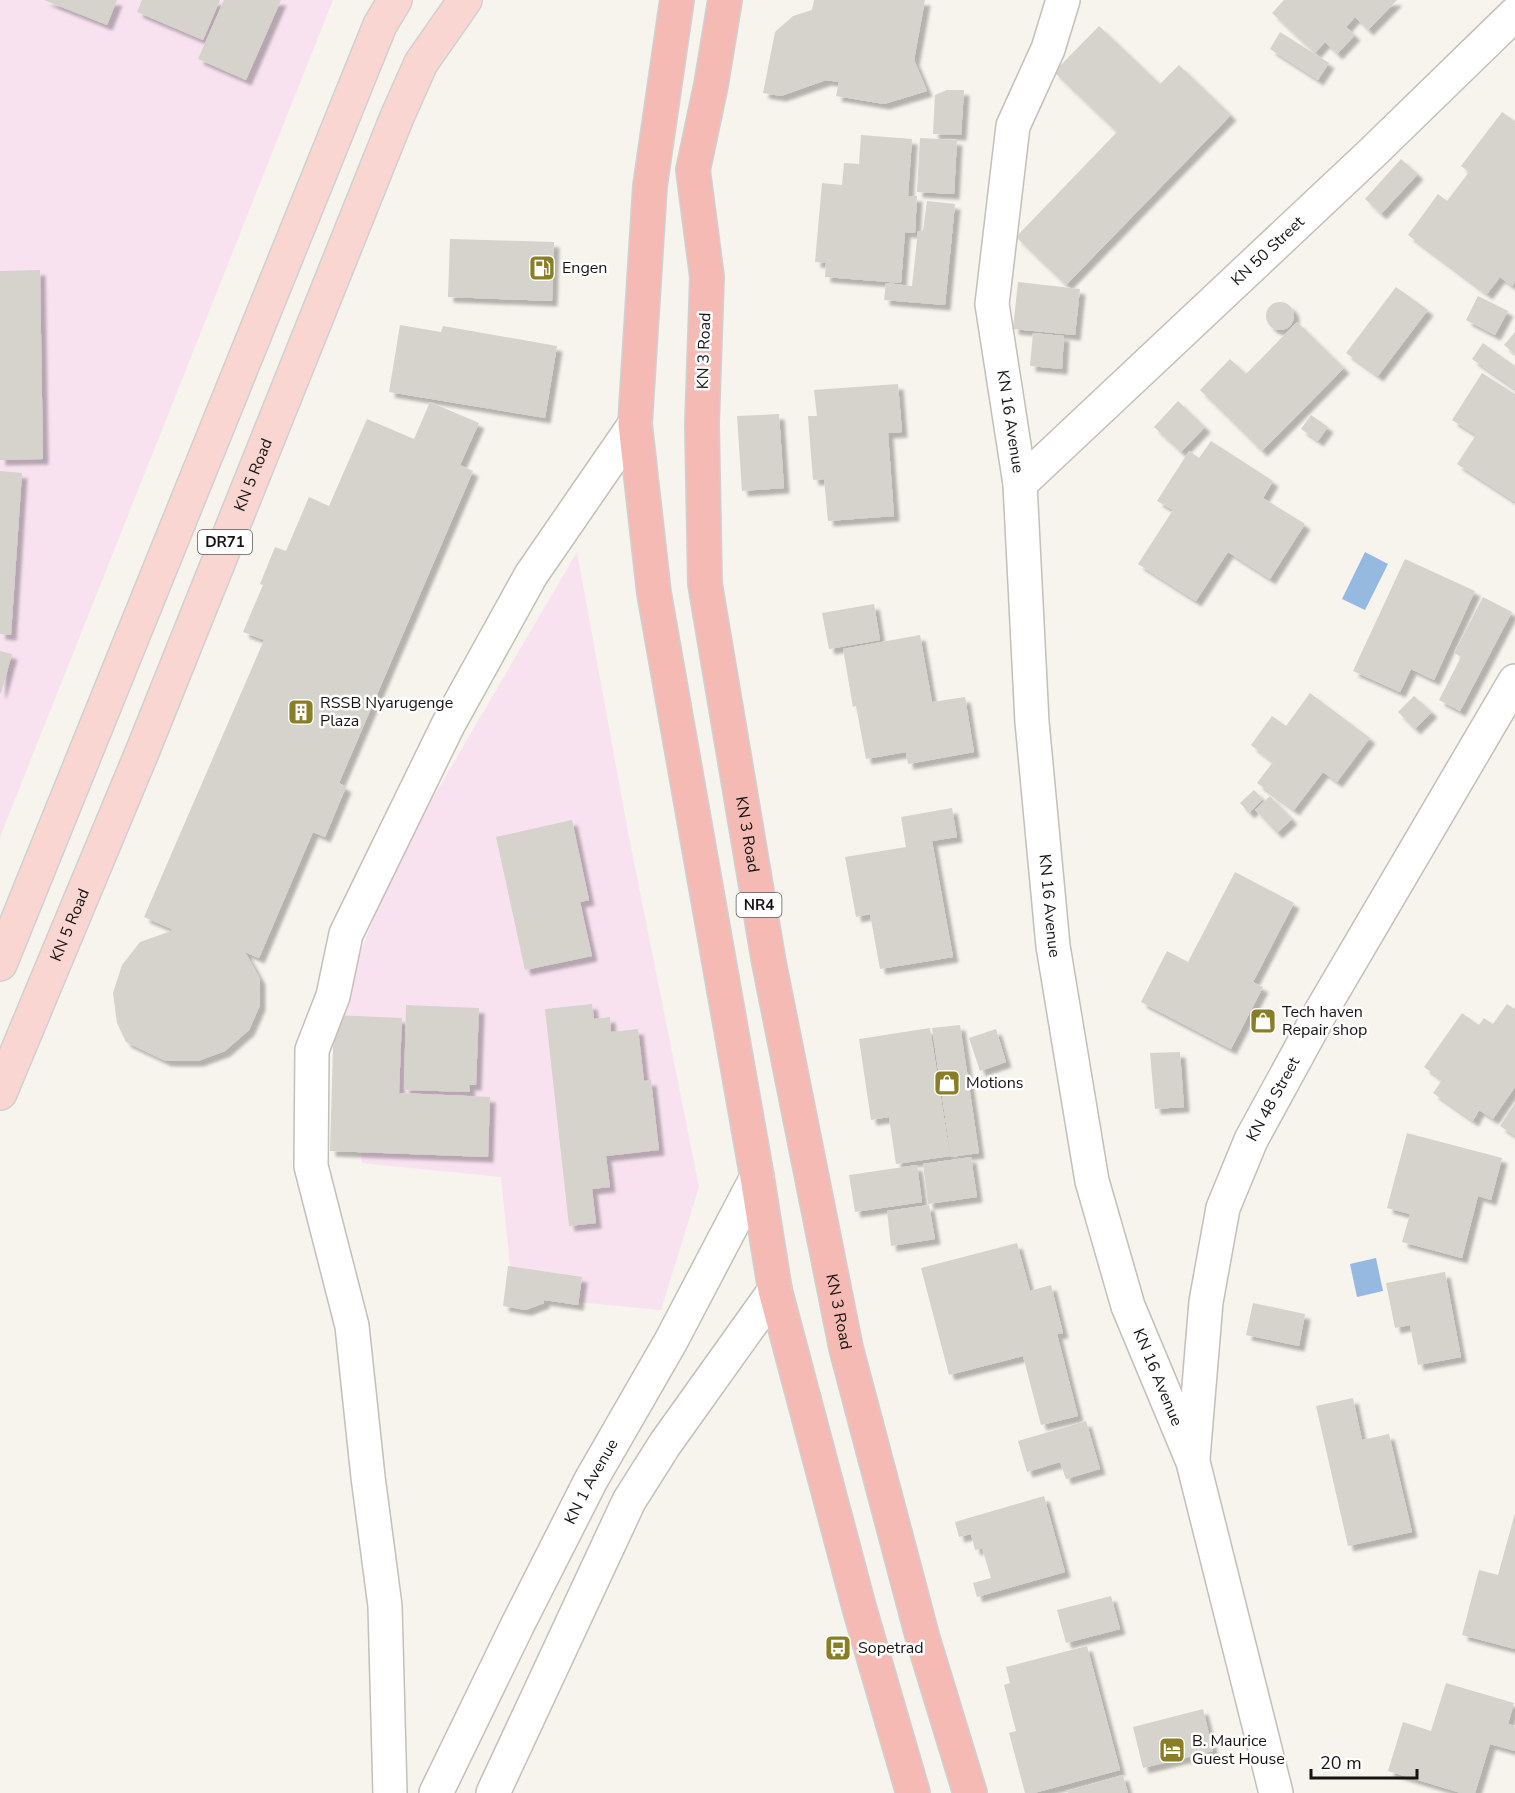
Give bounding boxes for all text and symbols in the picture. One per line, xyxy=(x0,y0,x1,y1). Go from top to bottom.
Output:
street label: KN 50 Street xyxy=(1226,211,1309,291)
fuel station icon: Engen xyxy=(527,253,557,283)
place label: Engen xyxy=(562,257,607,279)
street label: KN 3 Road xyxy=(692,312,716,390)
street label: KN 16 Avenue xyxy=(991,369,1029,475)
street label: KN 5 Road xyxy=(229,435,278,515)
road number: DR71 xyxy=(198,530,252,554)
place label: RSSB Nyarugenge Plaza xyxy=(320,692,453,732)
building icon: RSSB Nyarugenge Plaza xyxy=(286,697,316,727)
street label: KN 3 Road xyxy=(730,795,765,874)
street label: KN 16 Avenue xyxy=(1033,853,1066,959)
street label: KN 5 Road xyxy=(45,885,95,965)
road number: NR4 xyxy=(736,893,782,917)
place label: Tech haven Repair shop xyxy=(1282,1001,1367,1041)
shop icon: Tech haven Repair shop xyxy=(1248,1006,1278,1036)
street label: KN 48 Street xyxy=(1241,1053,1305,1145)
shop icon: Motions xyxy=(932,1068,962,1098)
place label: Motions xyxy=(966,1072,1024,1094)
street label: KN 3 Road xyxy=(820,1272,857,1352)
street label: KN 16 Avenue xyxy=(1128,1325,1188,1429)
street label: KN 1 Avenue xyxy=(559,1435,623,1528)
bus stop icon: Sopetrad xyxy=(823,1633,853,1663)
place label: Sopetrad xyxy=(858,1637,924,1659)
place label: B. Maurice Guest House xyxy=(1192,1730,1285,1770)
hotel icon: B. Maurice Guest House xyxy=(1157,1735,1187,1765)
scale bar xyxy=(1311,1742,1418,1780)
text: 20 m xyxy=(1320,1751,1362,1775)

